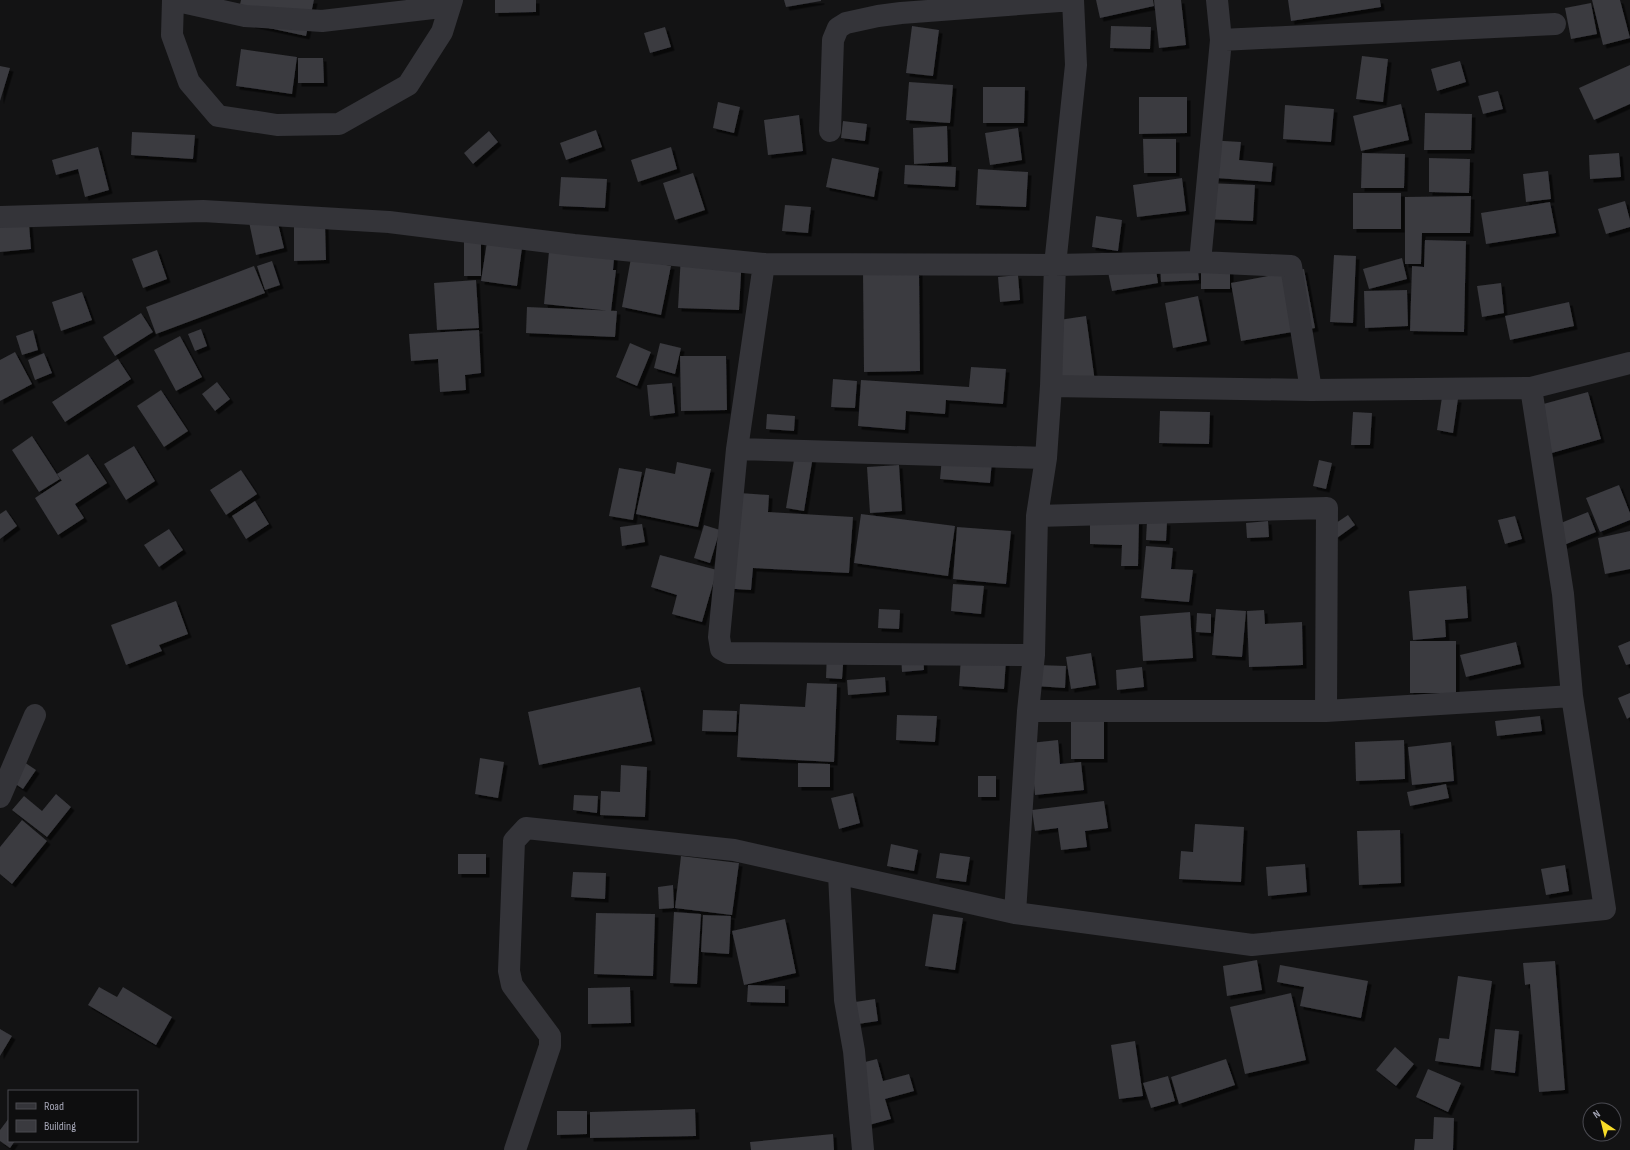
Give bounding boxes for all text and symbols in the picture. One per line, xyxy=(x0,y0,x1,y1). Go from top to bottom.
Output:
legend xyxy=(8,1090,138,1142)
text: Road xyxy=(44,1099,64,1114)
north arrow xyxy=(1582,1102,1622,1142)
text: N xyxy=(1590,1107,1603,1121)
text: Building xyxy=(44,1119,76,1134)

